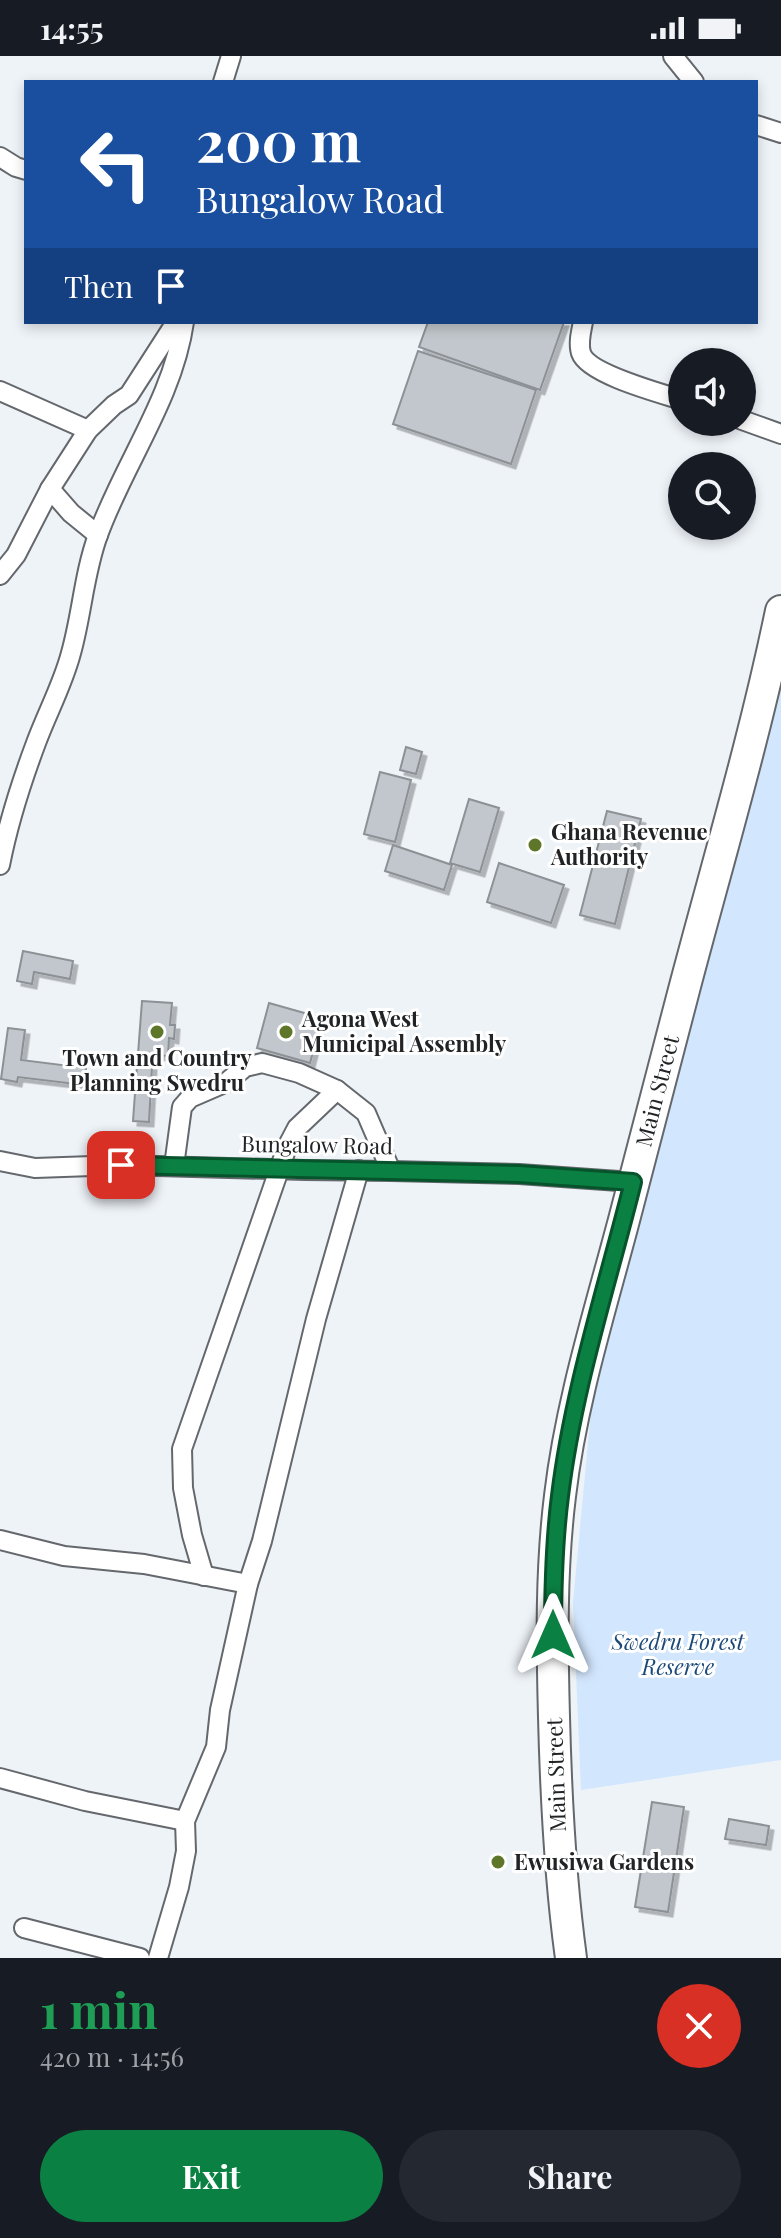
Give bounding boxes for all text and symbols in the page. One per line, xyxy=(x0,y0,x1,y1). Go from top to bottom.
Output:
text: 14:55 xyxy=(40,8,104,48)
text: 200 m xyxy=(196,102,361,177)
icon: left xyxy=(64,112,168,216)
text: Bungalow Road xyxy=(196,174,444,222)
icon: arrive xyxy=(149,264,193,308)
text: Then xyxy=(64,266,133,306)
map controls xyxy=(668,348,756,540)
button: sound xyxy=(668,348,756,436)
button: search xyxy=(668,452,756,540)
place label: Ghana Revenue Authority xyxy=(550,816,708,871)
marker: Ghana Revenue Authority xyxy=(526,836,544,854)
place label: Agona West Municipal Assembly xyxy=(301,1003,507,1058)
marker: Town and Country Planning Swedru xyxy=(148,1023,166,1041)
marker: Agona West Municipal Assembly xyxy=(277,1023,295,1041)
street label: Main Street xyxy=(627,1030,686,1150)
place label: Town and Country Planning Swedru xyxy=(62,1042,252,1097)
street label: Bungalow Road xyxy=(241,1128,393,1160)
pin xyxy=(87,1131,155,1199)
icon: arrive xyxy=(99,1143,143,1187)
position arrow xyxy=(511,1593,595,1677)
park label: Swedru Forest Reserve xyxy=(611,1626,746,1681)
street label: Main Street xyxy=(538,1716,572,1833)
place label: Ewusiwa Gardens xyxy=(514,1846,694,1876)
marker: Ewusiwa Gardens xyxy=(489,1853,507,1871)
text: 1 min xyxy=(40,1977,158,2041)
button: close xyxy=(657,1984,741,2068)
text: 420 m · 14:56 xyxy=(40,2039,184,2074)
button: Exit xyxy=(40,2130,383,2222)
button: Share xyxy=(399,2130,741,2222)

